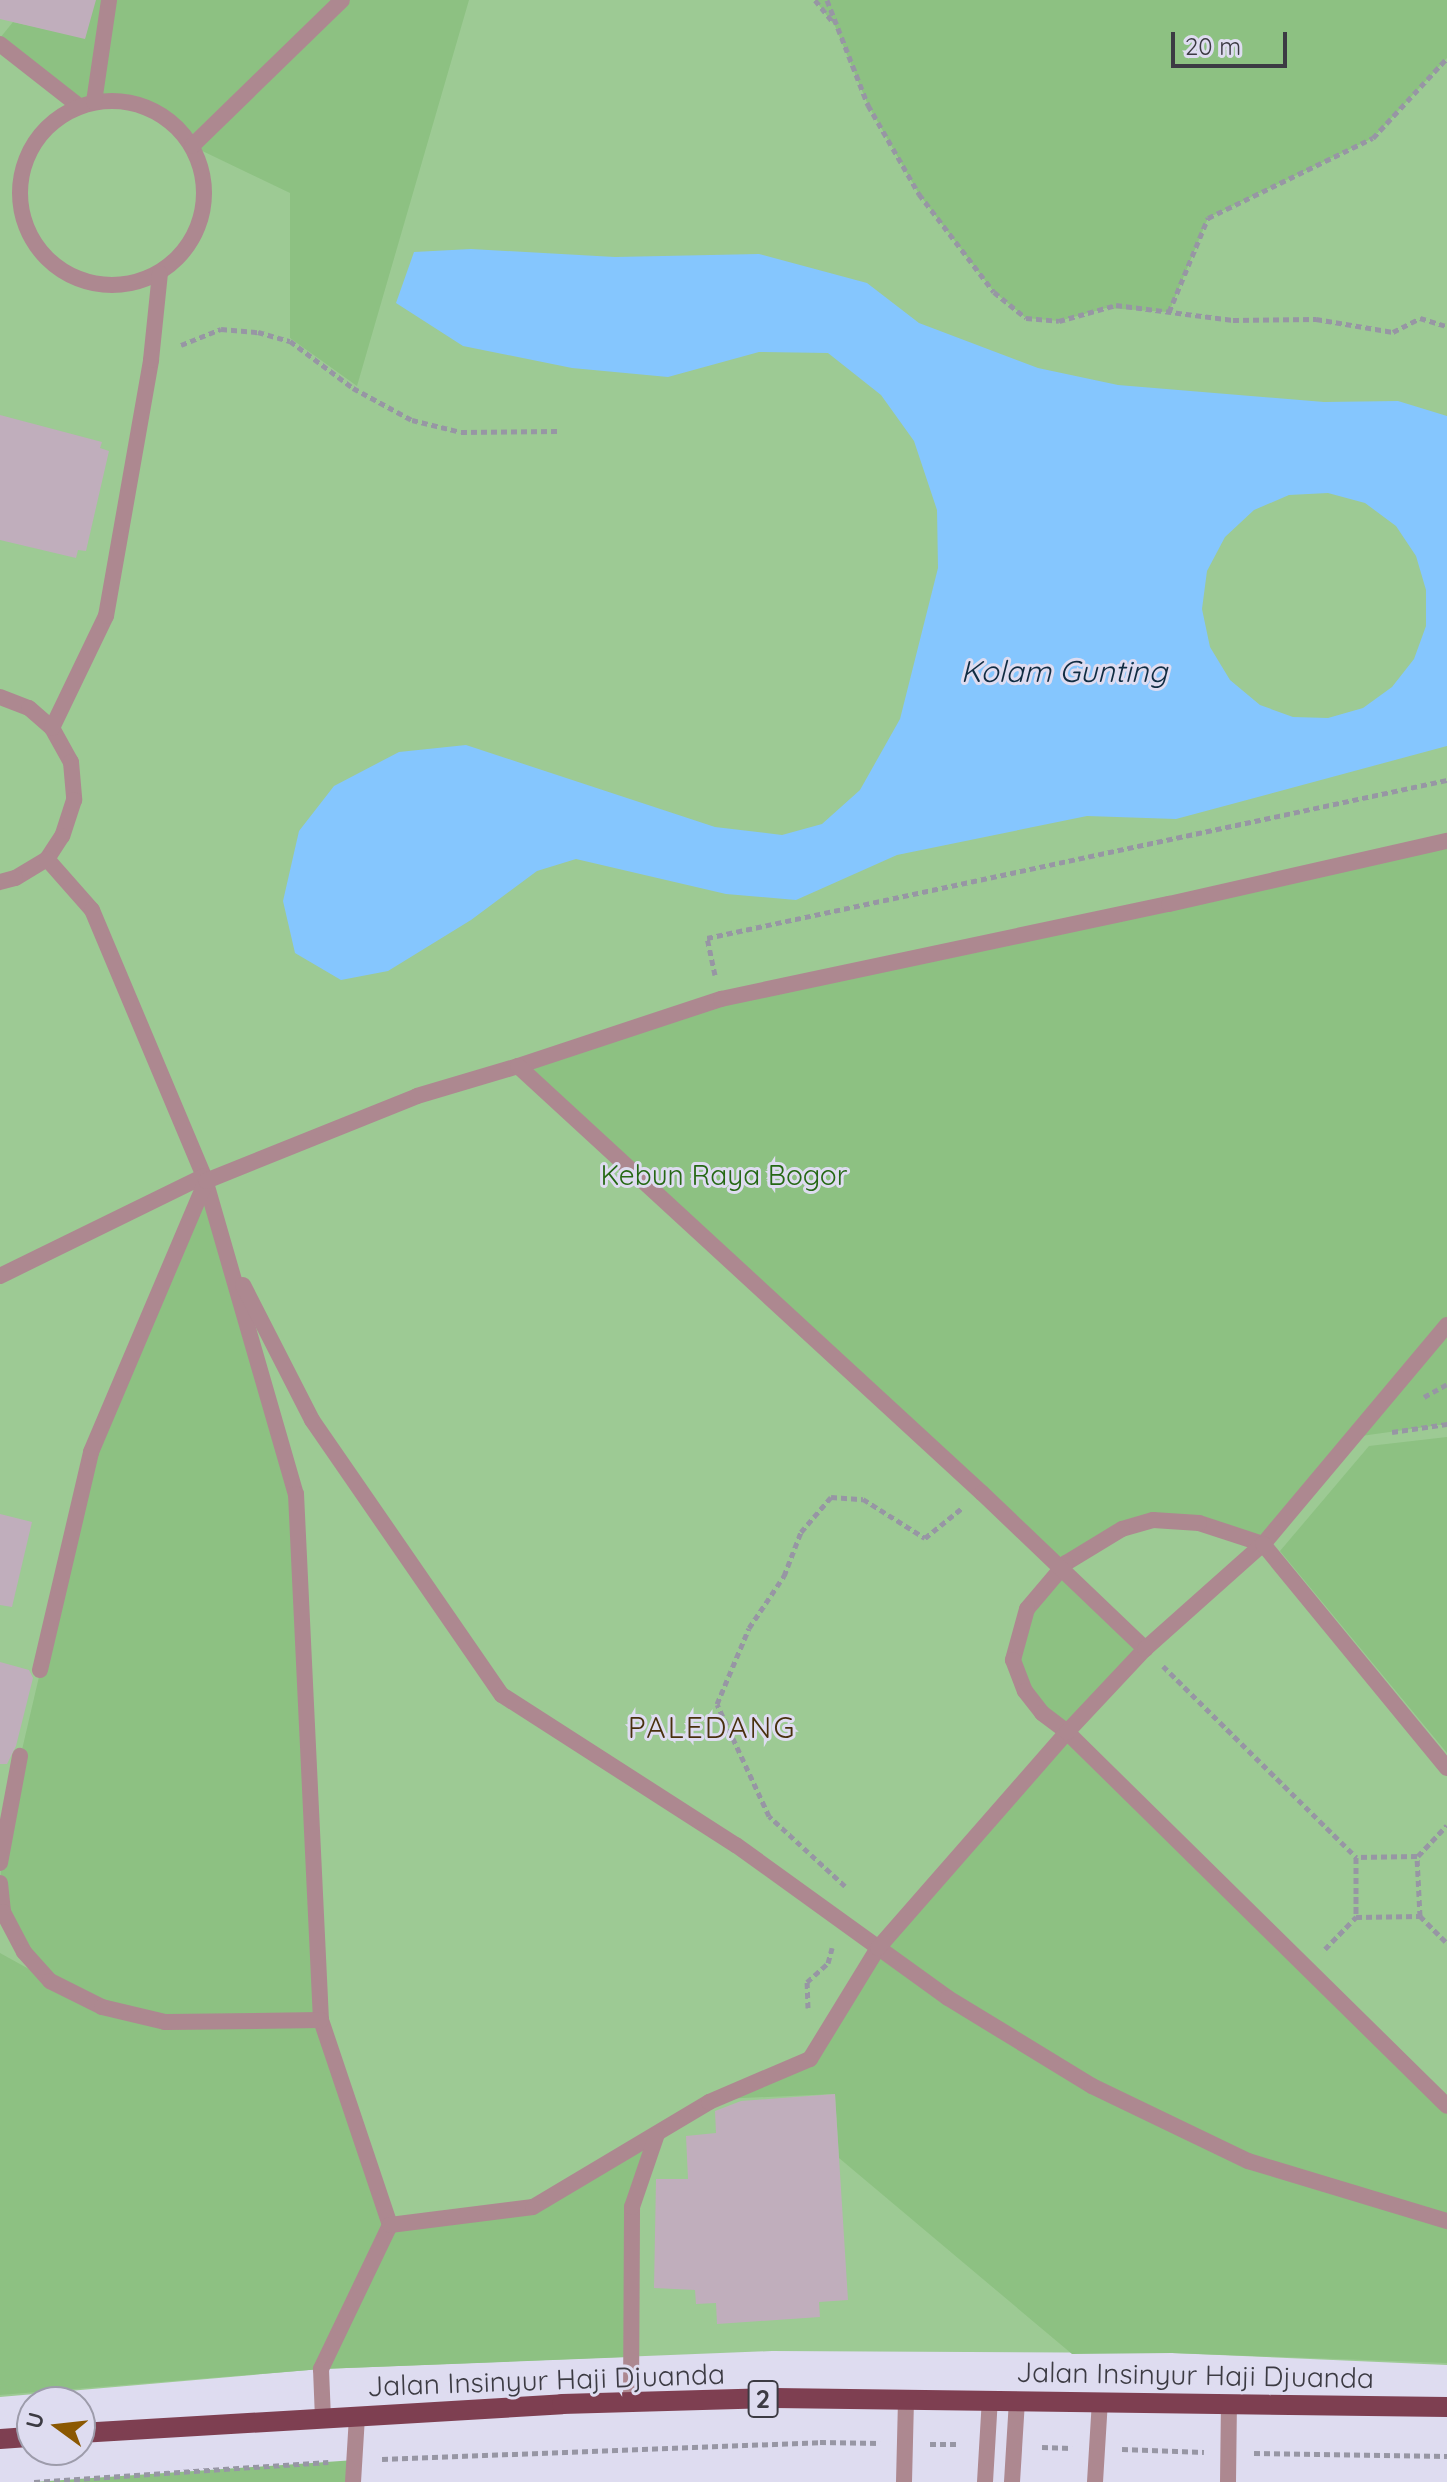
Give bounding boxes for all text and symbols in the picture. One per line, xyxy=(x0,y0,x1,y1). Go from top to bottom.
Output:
scale bar xyxy=(1175,16,1291,66)
text: 20 m xyxy=(1185,31,1241,61)
water label: Kolam Gunting xyxy=(961,653,1167,689)
park label: Kebun Raya Bogor xyxy=(601,1158,847,1192)
district label: PALEDANG xyxy=(628,1709,796,1745)
street label: Jalan Insinyur Haji Djuanda xyxy=(1016,2355,1374,2395)
street label: Jalan Insinyur Haji Djuanda xyxy=(367,2357,725,2403)
road number: 2 xyxy=(747,2377,779,2421)
north arrow xyxy=(16,2386,96,2466)
text: U xyxy=(19,2409,50,2431)

